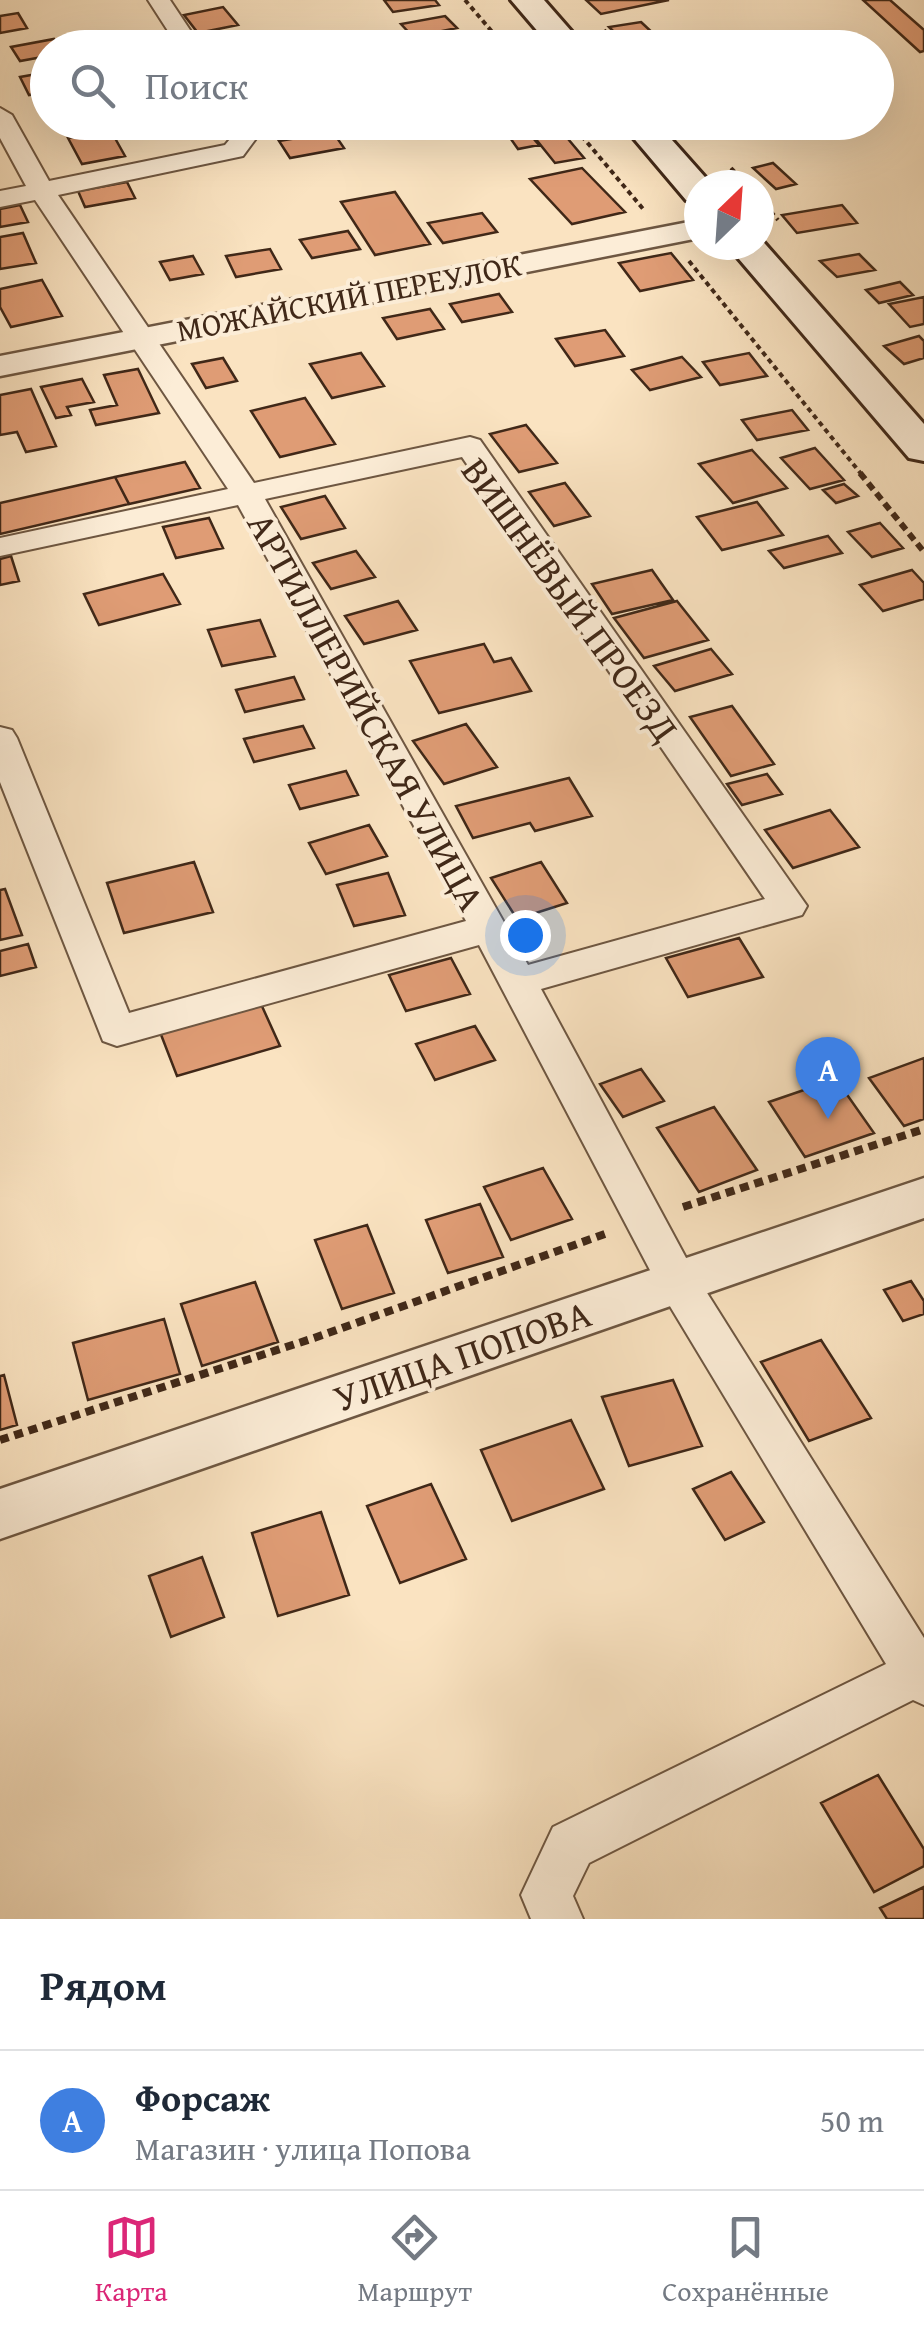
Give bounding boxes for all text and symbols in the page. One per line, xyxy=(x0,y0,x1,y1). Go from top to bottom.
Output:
search box xyxy=(30,30,894,140)
text: Поиск xyxy=(145,57,248,113)
icon: search xyxy=(65,58,120,113)
north arrow xyxy=(684,170,774,260)
street label: МОЖАЙСКИЙ ПЕРЕУЛОК xyxy=(173,240,526,353)
street label: ВИШНЁВЫЙ ПРОЕЗД xyxy=(449,445,693,753)
street label: АРТИЛЛЕРИЙСКАЯ УЛИЦА xyxy=(234,502,500,920)
your location xyxy=(500,910,551,961)
pin: A xyxy=(796,1036,860,1119)
street label: УЛИЦА ПОПОВА xyxy=(326,1285,598,1425)
text: Рядом xyxy=(40,1954,167,2015)
text: Форсаж xyxy=(135,2069,270,2125)
text: A xyxy=(62,2097,83,2144)
text: 50 m xyxy=(820,2097,884,2144)
text: Магазин · улица Попова xyxy=(135,2125,471,2172)
tab: Карта xyxy=(95,2210,168,2311)
tab: Маршрут xyxy=(358,2210,472,2311)
tab: Сохранённые xyxy=(662,2210,829,2311)

